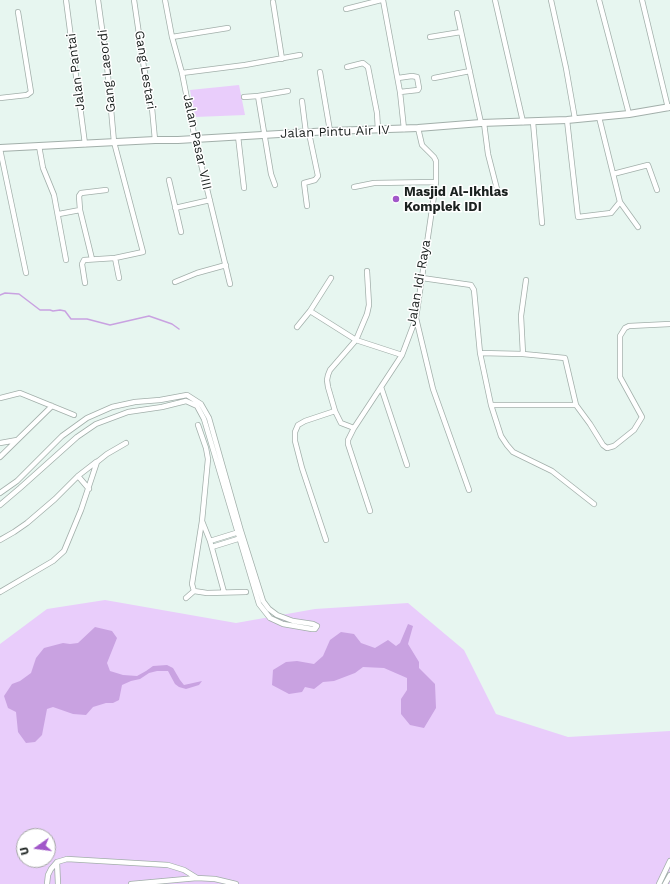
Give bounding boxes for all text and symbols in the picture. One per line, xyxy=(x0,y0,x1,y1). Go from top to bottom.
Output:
street label: Gang Laeordi xyxy=(95,29,119,113)
street label: Gang Lestari xyxy=(131,29,159,111)
street label: Jalan Pantai xyxy=(64,32,88,112)
street label: Jalan Pasar VIII xyxy=(179,93,215,191)
street label: Jalan Pintu Air IV xyxy=(280,122,390,142)
place label: Masjid Al-Ikhlas Komplek IDI xyxy=(404,184,508,215)
marker: Masjid Al-Ikhlas Komplek IDI xyxy=(391,194,401,204)
street label: Jalan Idi Raya xyxy=(404,239,434,327)
north arrow xyxy=(16,828,56,868)
text: U xyxy=(18,845,32,856)

